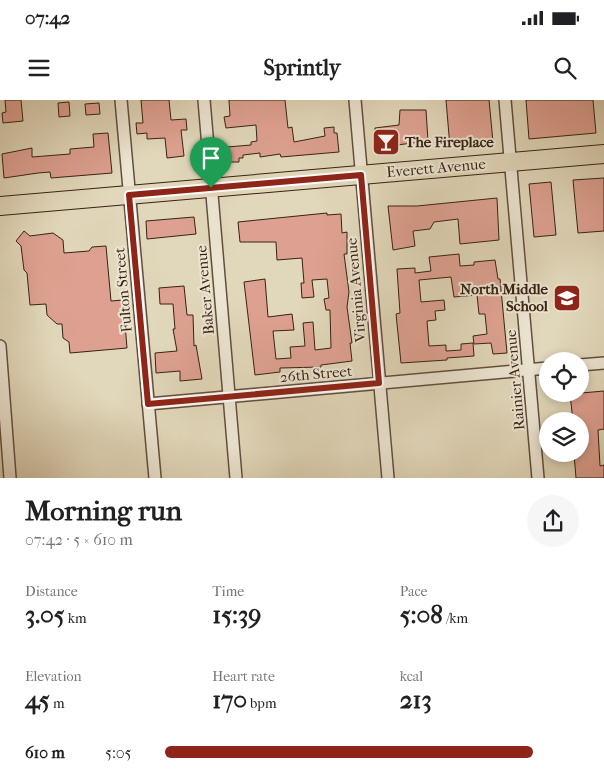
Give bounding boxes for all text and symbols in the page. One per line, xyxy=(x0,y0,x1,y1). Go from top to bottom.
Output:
text: 07:42 xyxy=(25,7,70,29)
icon: menu xyxy=(25,54,53,82)
icon: search xyxy=(551,54,579,82)
text: Sprintly xyxy=(264,55,340,81)
bar icon: The Fireplace xyxy=(371,127,401,157)
place label: The Fireplace xyxy=(404,133,494,151)
pin xyxy=(190,137,232,188)
icon: arrive xyxy=(197,144,225,172)
street label: Everett Avenue xyxy=(386,155,487,181)
street label: Virginia Avenue xyxy=(342,236,370,344)
street label: Baker Avenue xyxy=(192,244,218,335)
street label: Fulton Street xyxy=(110,246,136,333)
place label: North Middle School xyxy=(460,280,549,315)
school or university icon: North Middle School xyxy=(552,283,582,313)
street label: Rainier Avenue xyxy=(502,328,528,431)
map controls xyxy=(539,352,589,462)
button: locate xyxy=(539,352,589,402)
street label: 26th Street xyxy=(279,362,353,386)
button: layers xyxy=(539,412,589,462)
text: Morning run xyxy=(25,494,182,527)
button: share xyxy=(527,495,579,547)
text: 07:42 · 5 × 610 m xyxy=(25,530,133,549)
text: Distance xyxy=(25,583,78,600)
text: Time xyxy=(212,583,244,600)
text: Pace xyxy=(400,583,428,600)
text: 3.05 xyxy=(25,600,65,629)
text: 15:39 xyxy=(212,600,261,629)
text: 5:08 xyxy=(400,600,443,629)
text: km xyxy=(65,610,87,627)
text: /km xyxy=(443,610,468,627)
text: Elevation xyxy=(25,668,82,685)
text: Heart rate xyxy=(212,668,275,685)
text: kcal xyxy=(400,668,423,685)
text: 45 xyxy=(25,685,50,714)
text: 170 xyxy=(212,685,247,714)
text: 213 xyxy=(400,685,432,714)
text: m xyxy=(50,695,65,712)
text: bpm xyxy=(247,695,277,712)
text: 610 m xyxy=(25,743,65,762)
text: 5:05 xyxy=(105,743,132,762)

